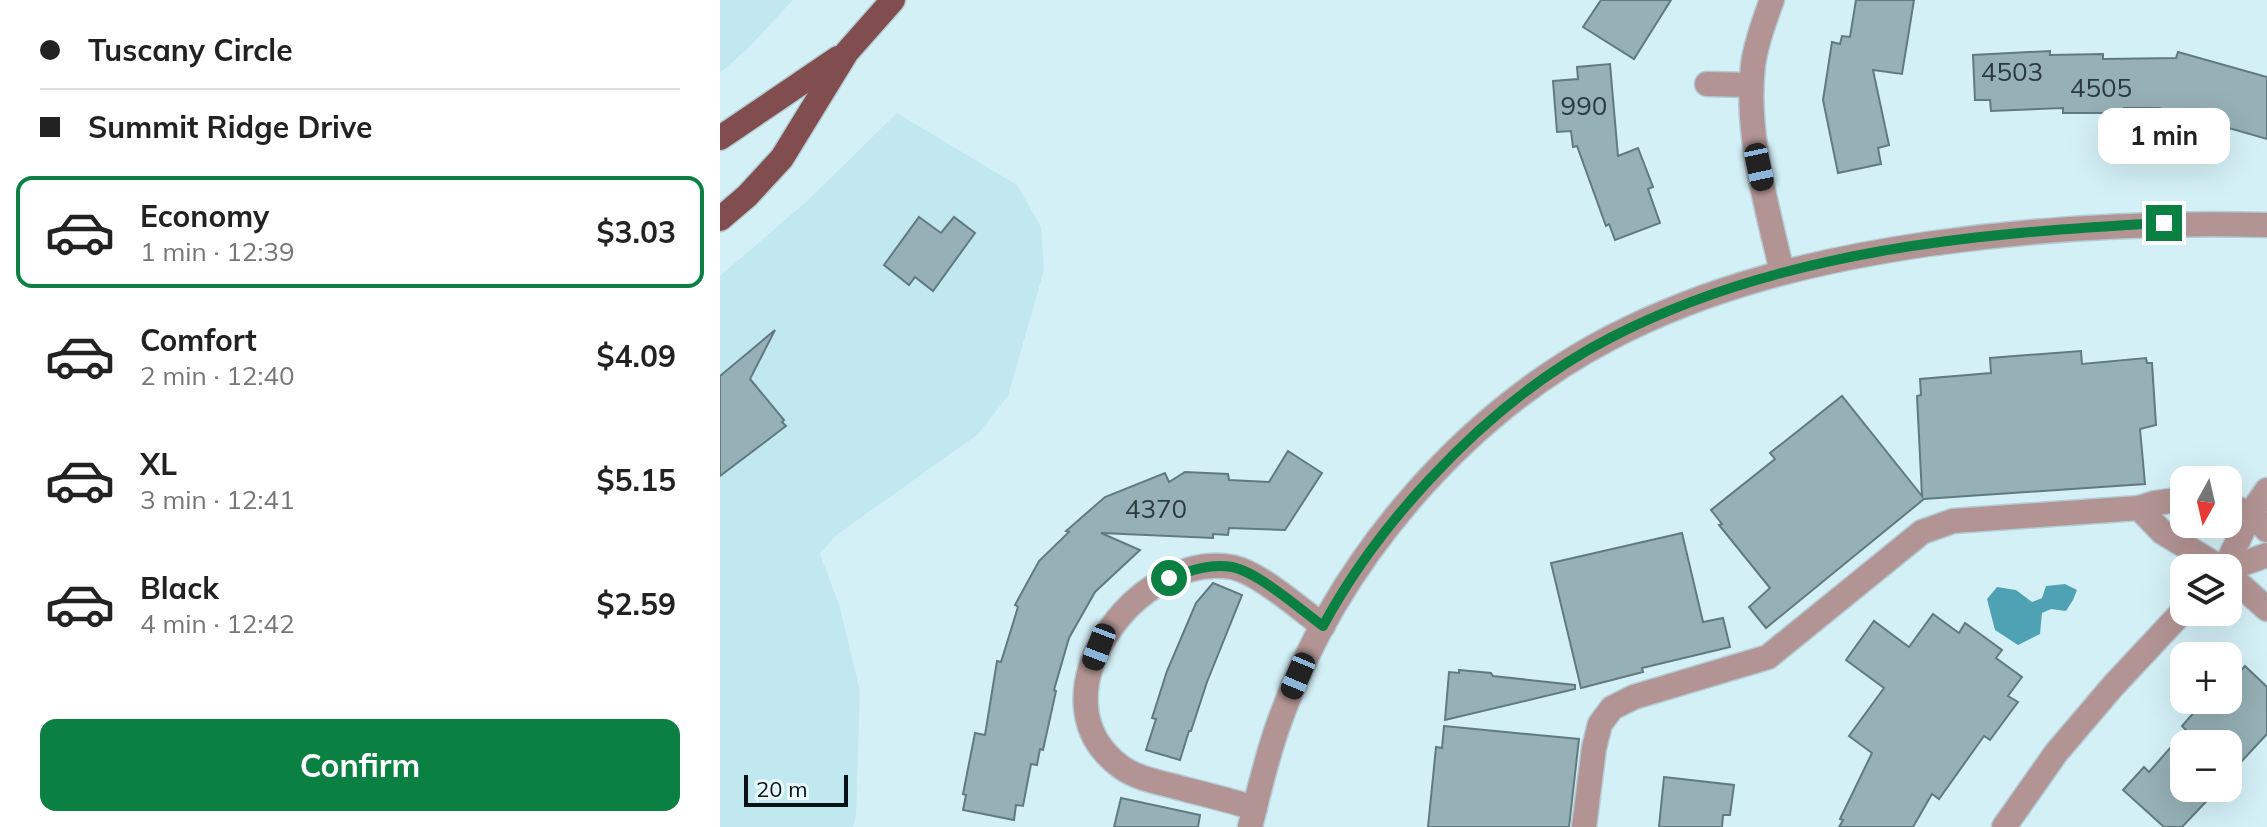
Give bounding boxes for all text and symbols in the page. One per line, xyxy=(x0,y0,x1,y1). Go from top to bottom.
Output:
text: Tuscany Circle xyxy=(88,31,293,69)
house number: 4503 xyxy=(1981,55,2043,88)
house number: 4505 xyxy=(2070,71,2132,104)
house number: 990 xyxy=(1561,89,1607,122)
callout: 1 min xyxy=(2098,107,2230,163)
text: Summit Ridge Drive xyxy=(88,108,372,146)
text: 1 min xyxy=(2130,119,2198,152)
car xyxy=(1742,141,1776,193)
icon: car xyxy=(44,196,116,268)
text: Economy xyxy=(140,197,269,235)
route end xyxy=(2146,205,2182,241)
text: $3.03 xyxy=(597,213,676,251)
text: 1 min · 12:39 xyxy=(140,235,295,268)
icon: car xyxy=(44,320,116,392)
text: Comfort xyxy=(140,321,257,359)
text: $4.09 xyxy=(597,337,676,375)
text: 2 min · 12:40 xyxy=(140,359,295,392)
icon: car xyxy=(44,444,116,516)
text: XL xyxy=(140,445,177,483)
text: $5.15 xyxy=(597,461,676,499)
north arrow xyxy=(2170,466,2242,538)
map controls xyxy=(2170,466,2242,802)
text: 3 min · 12:41 xyxy=(140,483,295,516)
house number: 4370 xyxy=(1125,492,1187,525)
button: layers xyxy=(2170,554,2242,626)
route start xyxy=(1151,560,1187,596)
icon: car xyxy=(44,568,116,640)
text: Black xyxy=(140,569,219,607)
text: $2.59 xyxy=(597,585,676,623)
text: 4 min · 12:42 xyxy=(140,607,295,640)
car xyxy=(1079,620,1119,674)
button: + xyxy=(2170,642,2242,714)
car xyxy=(1278,649,1318,703)
button: Confirm xyxy=(40,719,680,811)
button: − xyxy=(2170,730,2242,802)
scale bar xyxy=(744,771,848,807)
text: 20 m xyxy=(756,775,807,803)

